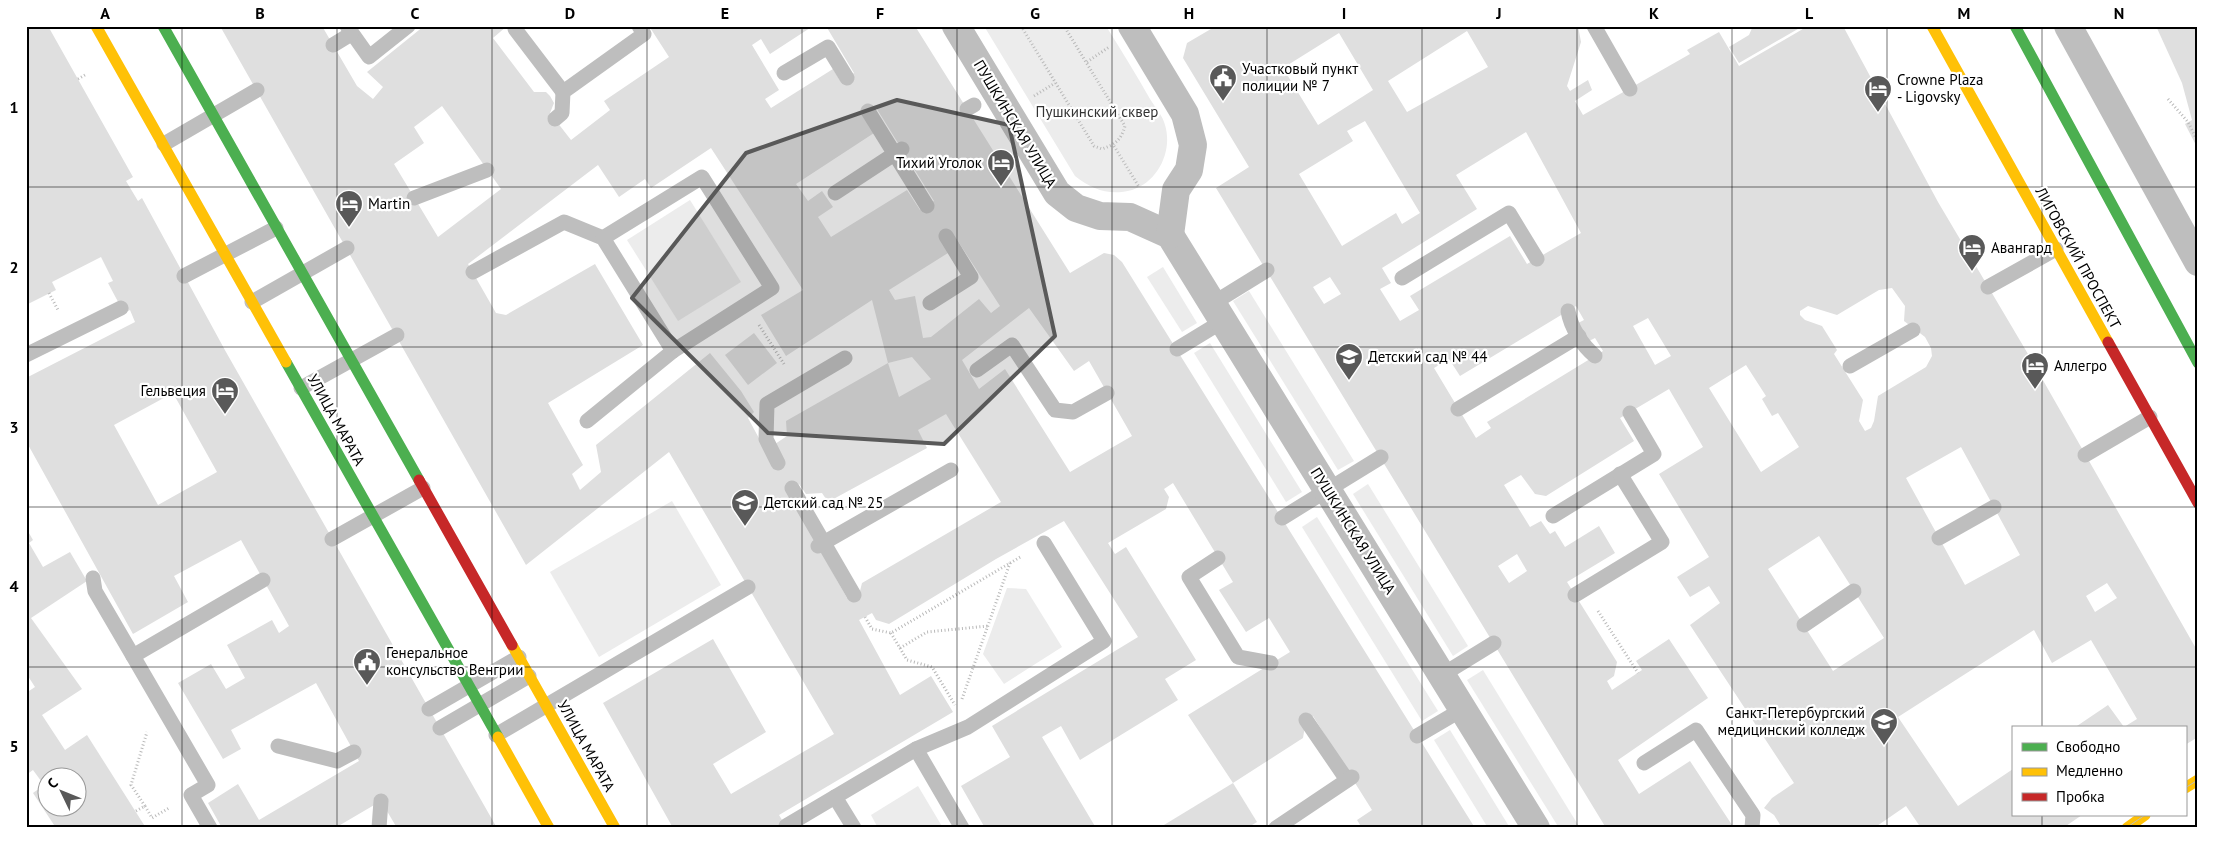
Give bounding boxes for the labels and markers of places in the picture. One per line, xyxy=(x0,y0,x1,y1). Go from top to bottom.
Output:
place label: Участковый пункт полиции № 7 xyxy=(1242,59,1358,95)
public building icon: Участковый пункт полиции № 7 xyxy=(1208,63,1238,102)
place label: Crowne Plaza - Ligovsky xyxy=(1897,70,1984,106)
hotel icon: Crowne Plaza - Ligovsky xyxy=(1863,74,1893,113)
hotel icon: Тихий Уголок xyxy=(986,148,1016,187)
place label: Тихий Уголок xyxy=(896,153,983,172)
hotel icon: Martin xyxy=(334,189,364,228)
place label: Martin xyxy=(368,194,410,213)
hotel icon: Авангард xyxy=(1957,233,1987,272)
place label: Авангард xyxy=(1991,238,2052,257)
school or university icon: Детский сад № 44 xyxy=(1334,342,1364,381)
place label: Детский сад № 44 xyxy=(1368,347,1487,366)
hotel icon: Аллегро xyxy=(2020,351,2050,390)
place label: Аллегро xyxy=(2054,356,2107,375)
hotel icon: Гельвеция xyxy=(210,376,240,415)
place label: Гельвеция xyxy=(141,381,206,400)
school or university icon: Детский сад № 25 xyxy=(730,488,760,527)
place label: Детский сад № 25 xyxy=(764,493,883,512)
place label: Генеральное консульство Венгрии xyxy=(386,643,523,679)
public building icon: Генеральное консульство Венгрии xyxy=(352,647,382,686)
place label: Санкт-Петербургский медицинский колледж xyxy=(1718,703,1865,739)
school or university icon: Санкт-Петербургский медицинский колледж xyxy=(1869,707,1899,746)

